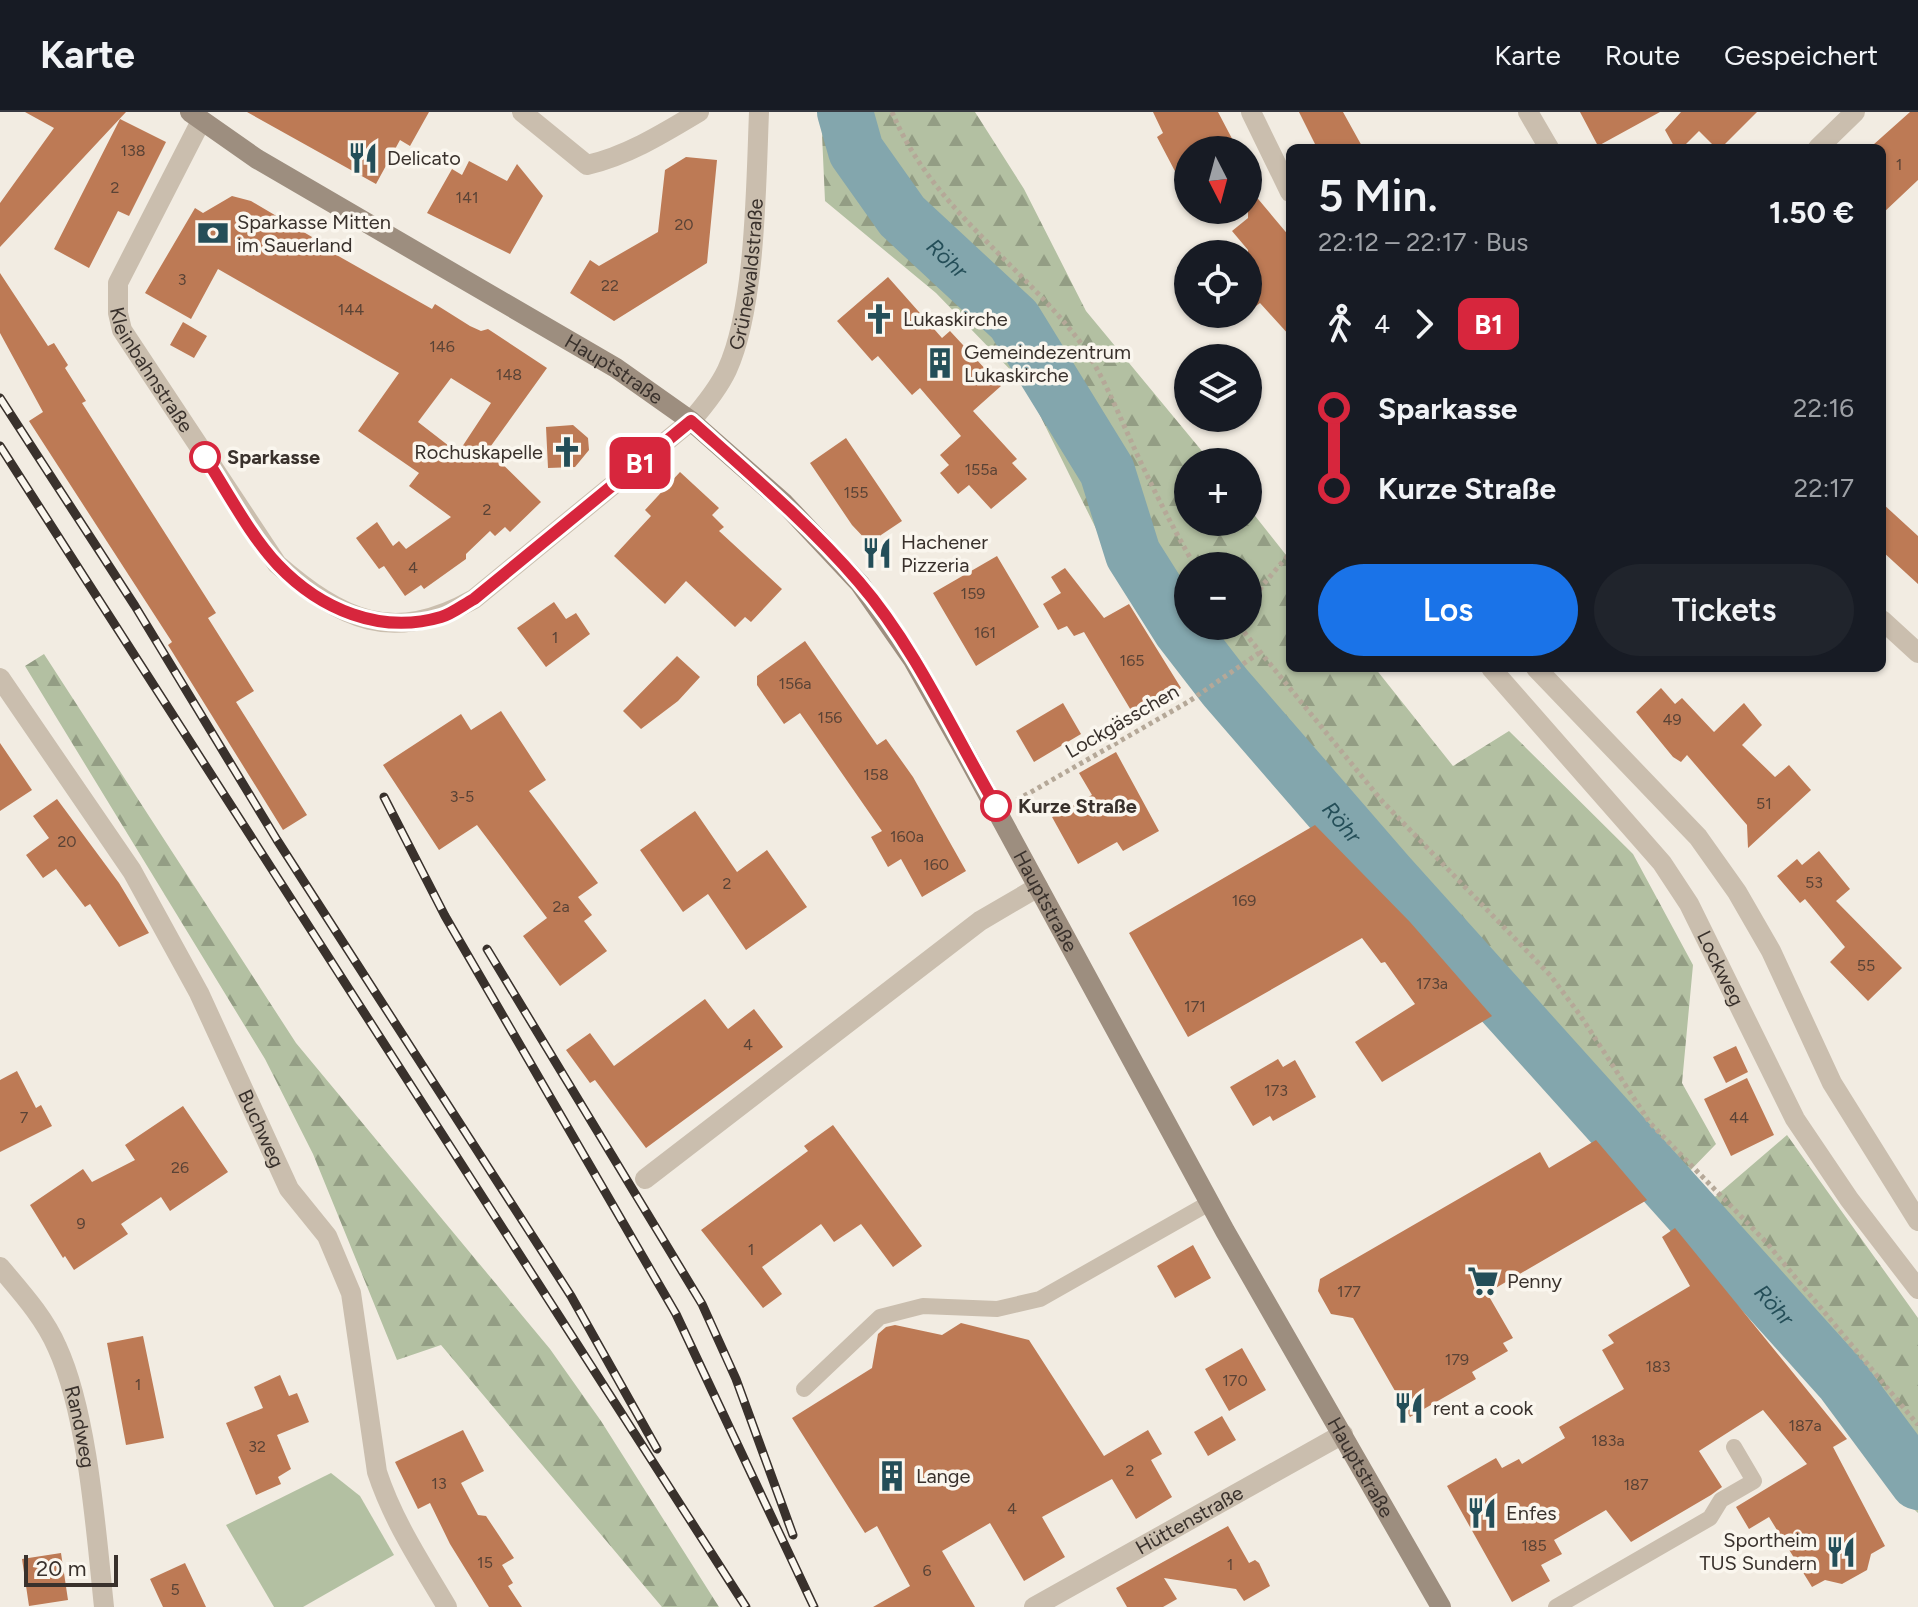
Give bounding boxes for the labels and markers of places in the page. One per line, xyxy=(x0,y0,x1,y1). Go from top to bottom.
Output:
restaurant icon: Delicato xyxy=(346,141,380,175)
place label: Delicato xyxy=(387,146,461,170)
place label: Sparkasse Mitten im Sauerland xyxy=(237,210,391,257)
bank icon: Sparkasse Mitten im Sauerland xyxy=(196,216,230,250)
church icon: Lukaskirche xyxy=(862,302,896,336)
place label: Lukaskirche xyxy=(903,307,1008,331)
place label: Gemeindezentrum Lukaskirche xyxy=(964,340,1131,387)
building icon: Gemeindezentrum Lukaskirche xyxy=(923,346,957,380)
church icon: Rochuskapelle xyxy=(550,435,584,469)
place label: Rochuskapelle xyxy=(414,440,543,464)
marker: Sparkasse xyxy=(190,442,220,472)
place label: Sparkasse xyxy=(227,445,320,469)
place label: Hachener Pizzeria xyxy=(901,530,988,577)
restaurant icon: Hachener Pizzeria xyxy=(860,536,894,570)
marker: Kurze Straße xyxy=(981,791,1011,821)
place label: Kurze Straße xyxy=(1018,794,1137,818)
supermarket icon: Penny xyxy=(1466,1264,1500,1298)
place label: Penny xyxy=(1507,1269,1562,1293)
restaurant icon: rent a cook xyxy=(1392,1391,1426,1425)
place label: rent a cook xyxy=(1433,1396,1534,1420)
building icon: Lange xyxy=(875,1459,909,1493)
place label: Lange xyxy=(916,1464,971,1488)
restaurant icon: Enfes xyxy=(1465,1496,1499,1530)
place label: Enfes xyxy=(1506,1501,1557,1525)
place label: Sportheim TUS Sundern xyxy=(1699,1528,1817,1575)
restaurant icon: Sportheim TUS Sundern xyxy=(1824,1535,1858,1569)

